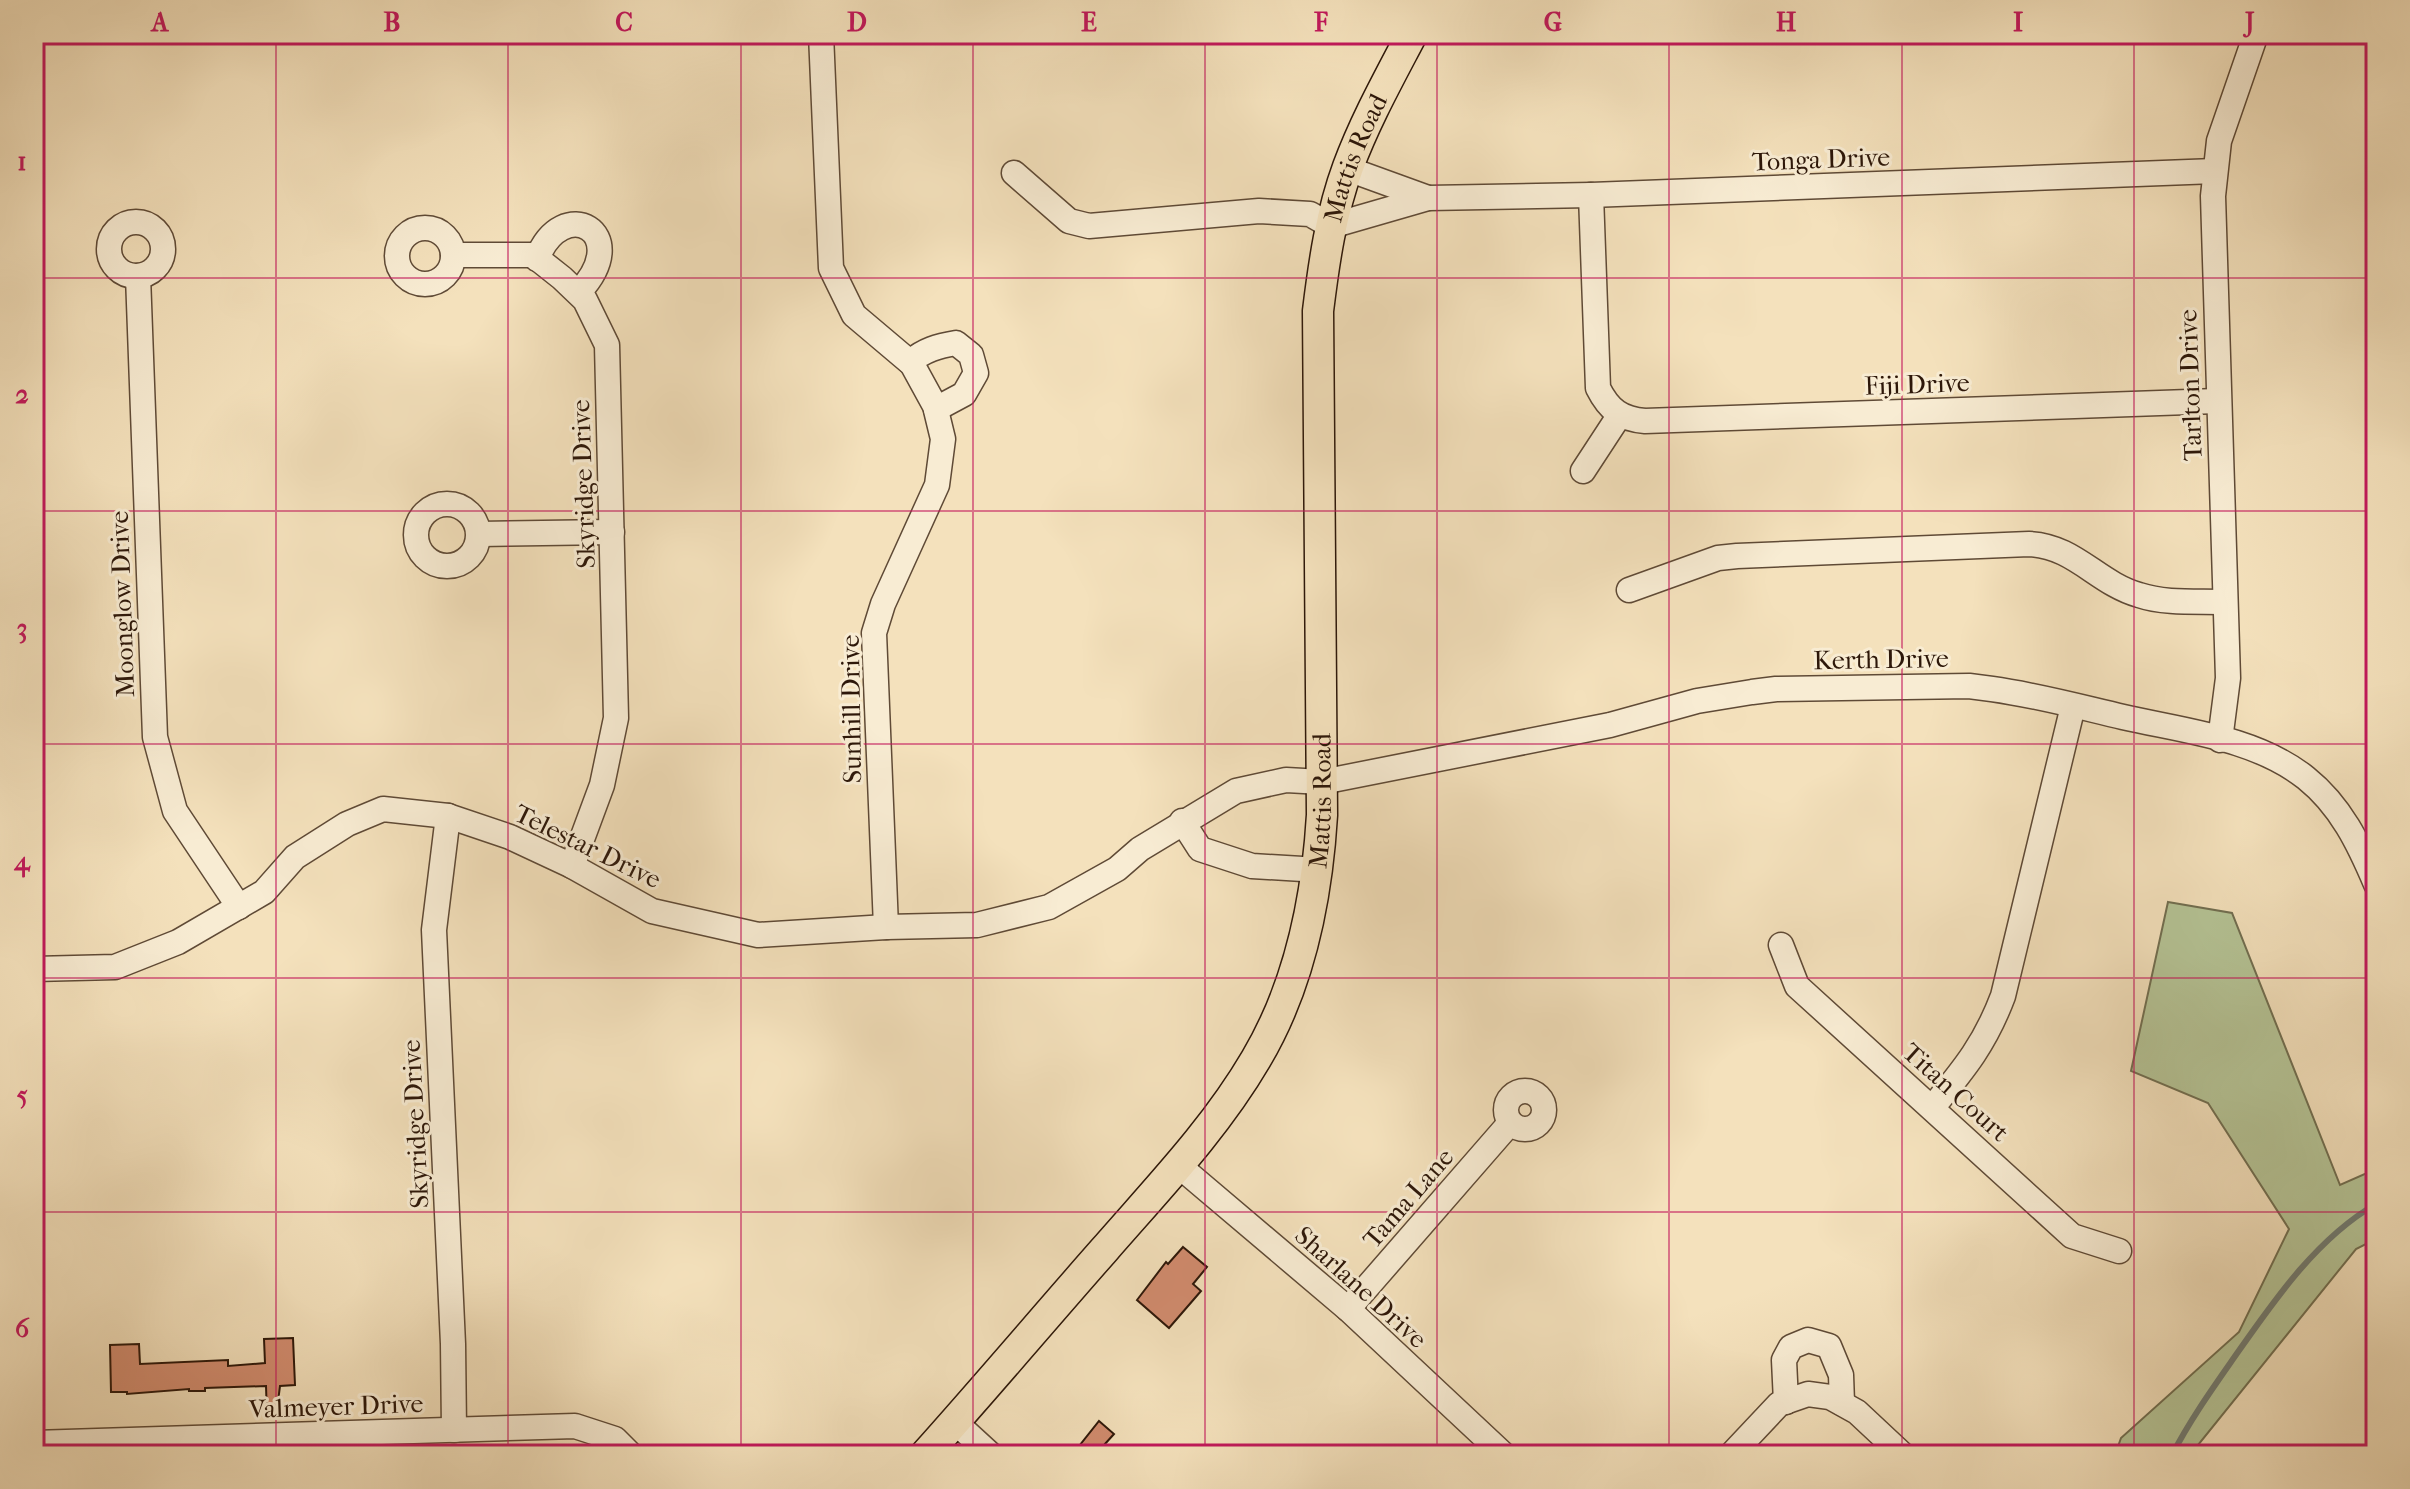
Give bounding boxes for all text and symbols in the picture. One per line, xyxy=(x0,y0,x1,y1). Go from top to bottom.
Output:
text: A xyxy=(150,7,170,38)
text: B xyxy=(384,7,401,38)
text: C xyxy=(615,7,633,38)
text: D xyxy=(847,7,867,38)
text: E xyxy=(1081,7,1097,38)
text: F xyxy=(1313,7,1328,38)
text: G xyxy=(1544,7,1562,38)
text: H xyxy=(1776,7,1797,38)
text: I xyxy=(2013,7,2023,38)
text: J xyxy=(2242,7,2255,38)
street label: Mattis Road xyxy=(1318,88,1395,225)
street label: Tonga Drive xyxy=(1751,142,1891,177)
text: 1 xyxy=(17,146,27,177)
street label: Tarlton Drive xyxy=(2172,308,2209,461)
street label: Fiji Drive xyxy=(1864,367,1970,402)
text: 2 xyxy=(15,379,29,410)
street label: Skyridge Drive xyxy=(565,399,602,569)
street label: Moonglow Drive xyxy=(104,510,141,698)
text: 3 xyxy=(17,613,27,644)
street label: Sunhill Drive xyxy=(835,634,868,784)
street label: Kerth Drive xyxy=(1813,643,1949,676)
street label: Mattis Road xyxy=(1302,732,1338,870)
street label: Telestar Drive xyxy=(510,798,666,895)
text: 4 xyxy=(13,846,31,878)
street label: Titan Court xyxy=(1896,1037,2016,1149)
street label: Skyridge Drive xyxy=(396,1039,435,1209)
text: 5 xyxy=(16,1080,28,1111)
street label: Tama Lane xyxy=(1357,1142,1460,1255)
street label: Sharlane Drive xyxy=(1288,1220,1433,1355)
text: 6 xyxy=(15,1313,30,1344)
street label: Valmeyer Drive xyxy=(247,1388,424,1425)

